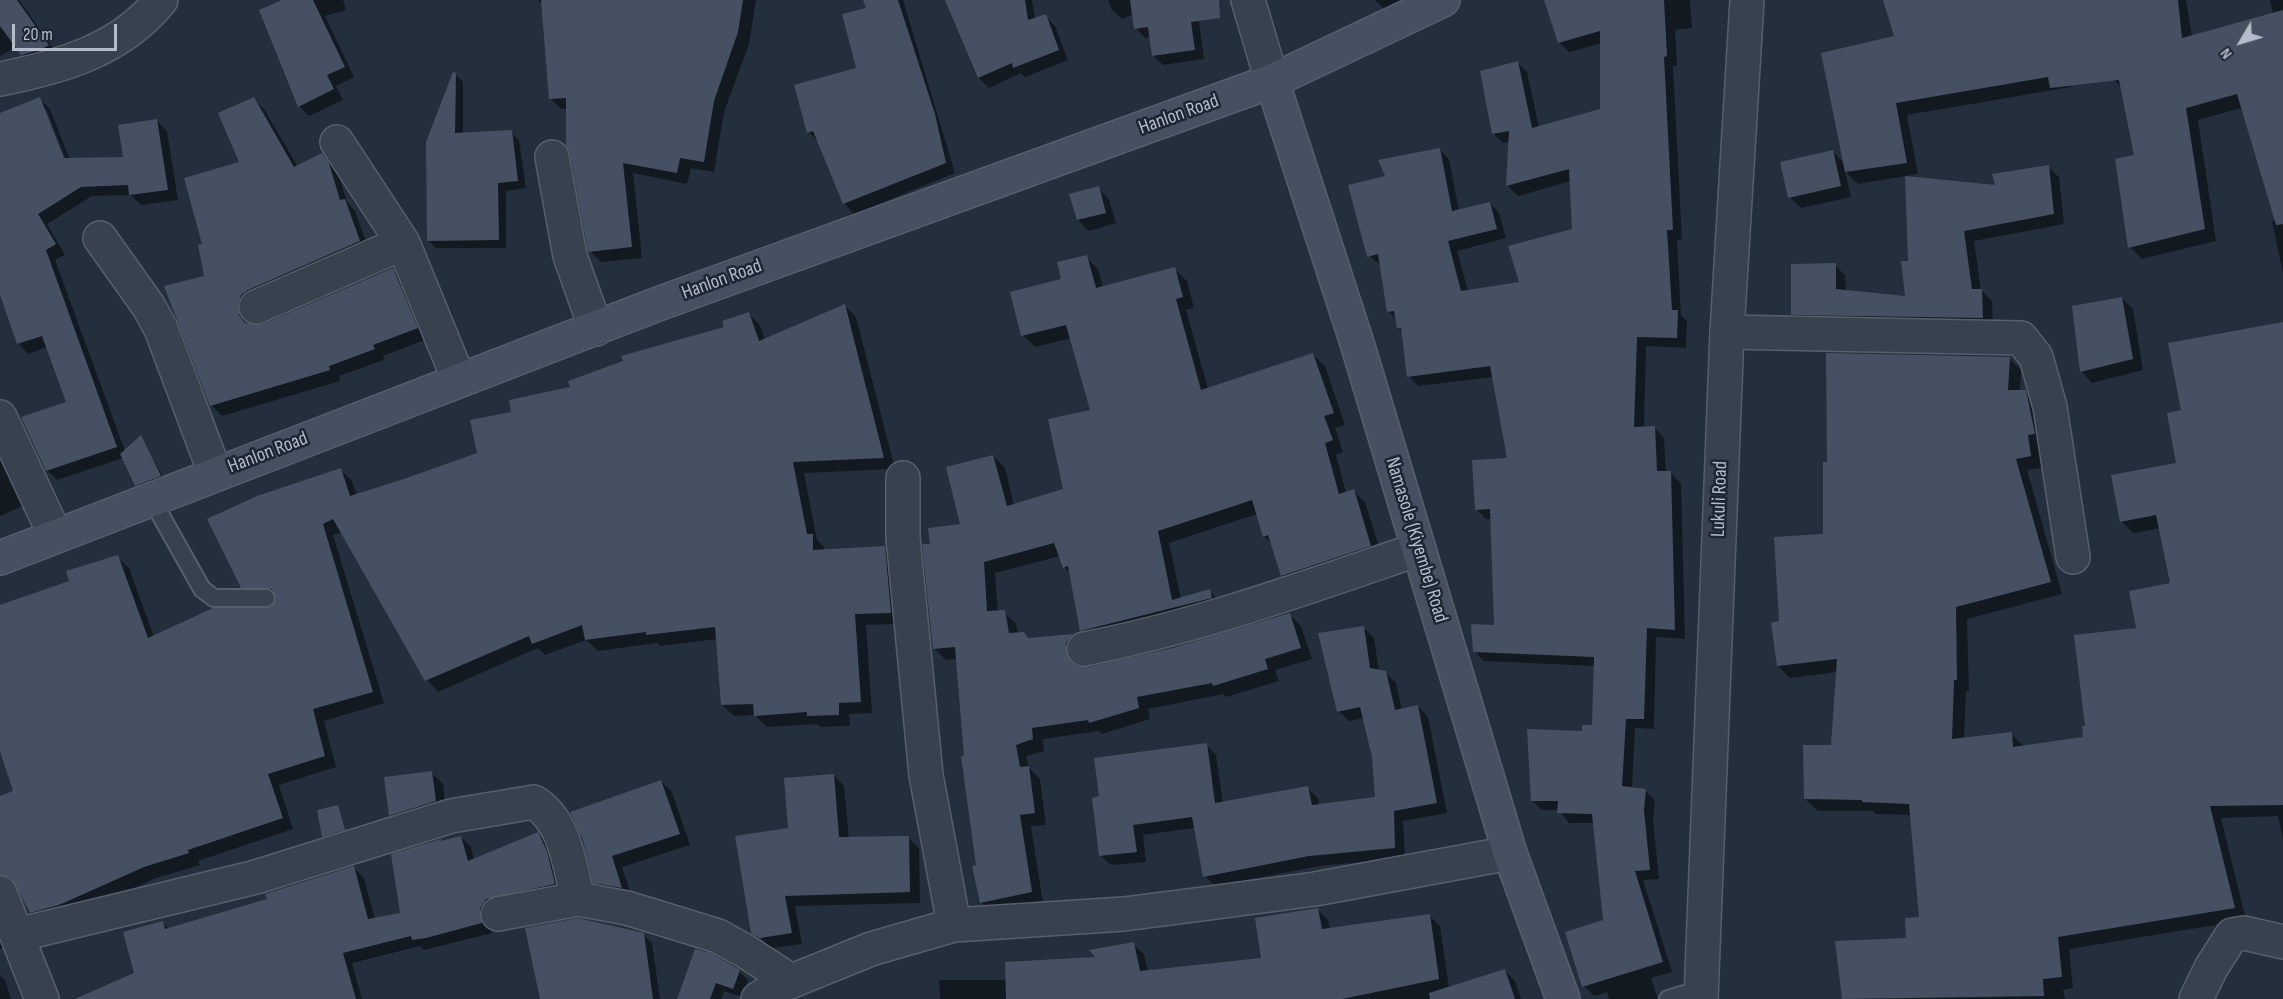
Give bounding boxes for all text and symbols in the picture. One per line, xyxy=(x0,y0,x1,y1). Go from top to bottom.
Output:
scale bar xyxy=(15,12,120,50)
north arrow xyxy=(2211,12,2271,72)
text: 20 m xyxy=(23,24,53,45)
text: N xyxy=(2216,44,2237,63)
street label: Hanlon Road xyxy=(1136,89,1222,141)
street label: Hanlon Road xyxy=(679,254,765,306)
street label: Hanlon Road xyxy=(225,427,311,479)
street label: Namasole (Kiyembe) Road xyxy=(1379,454,1453,626)
street label: Lukuli Road xyxy=(1707,461,1733,537)

